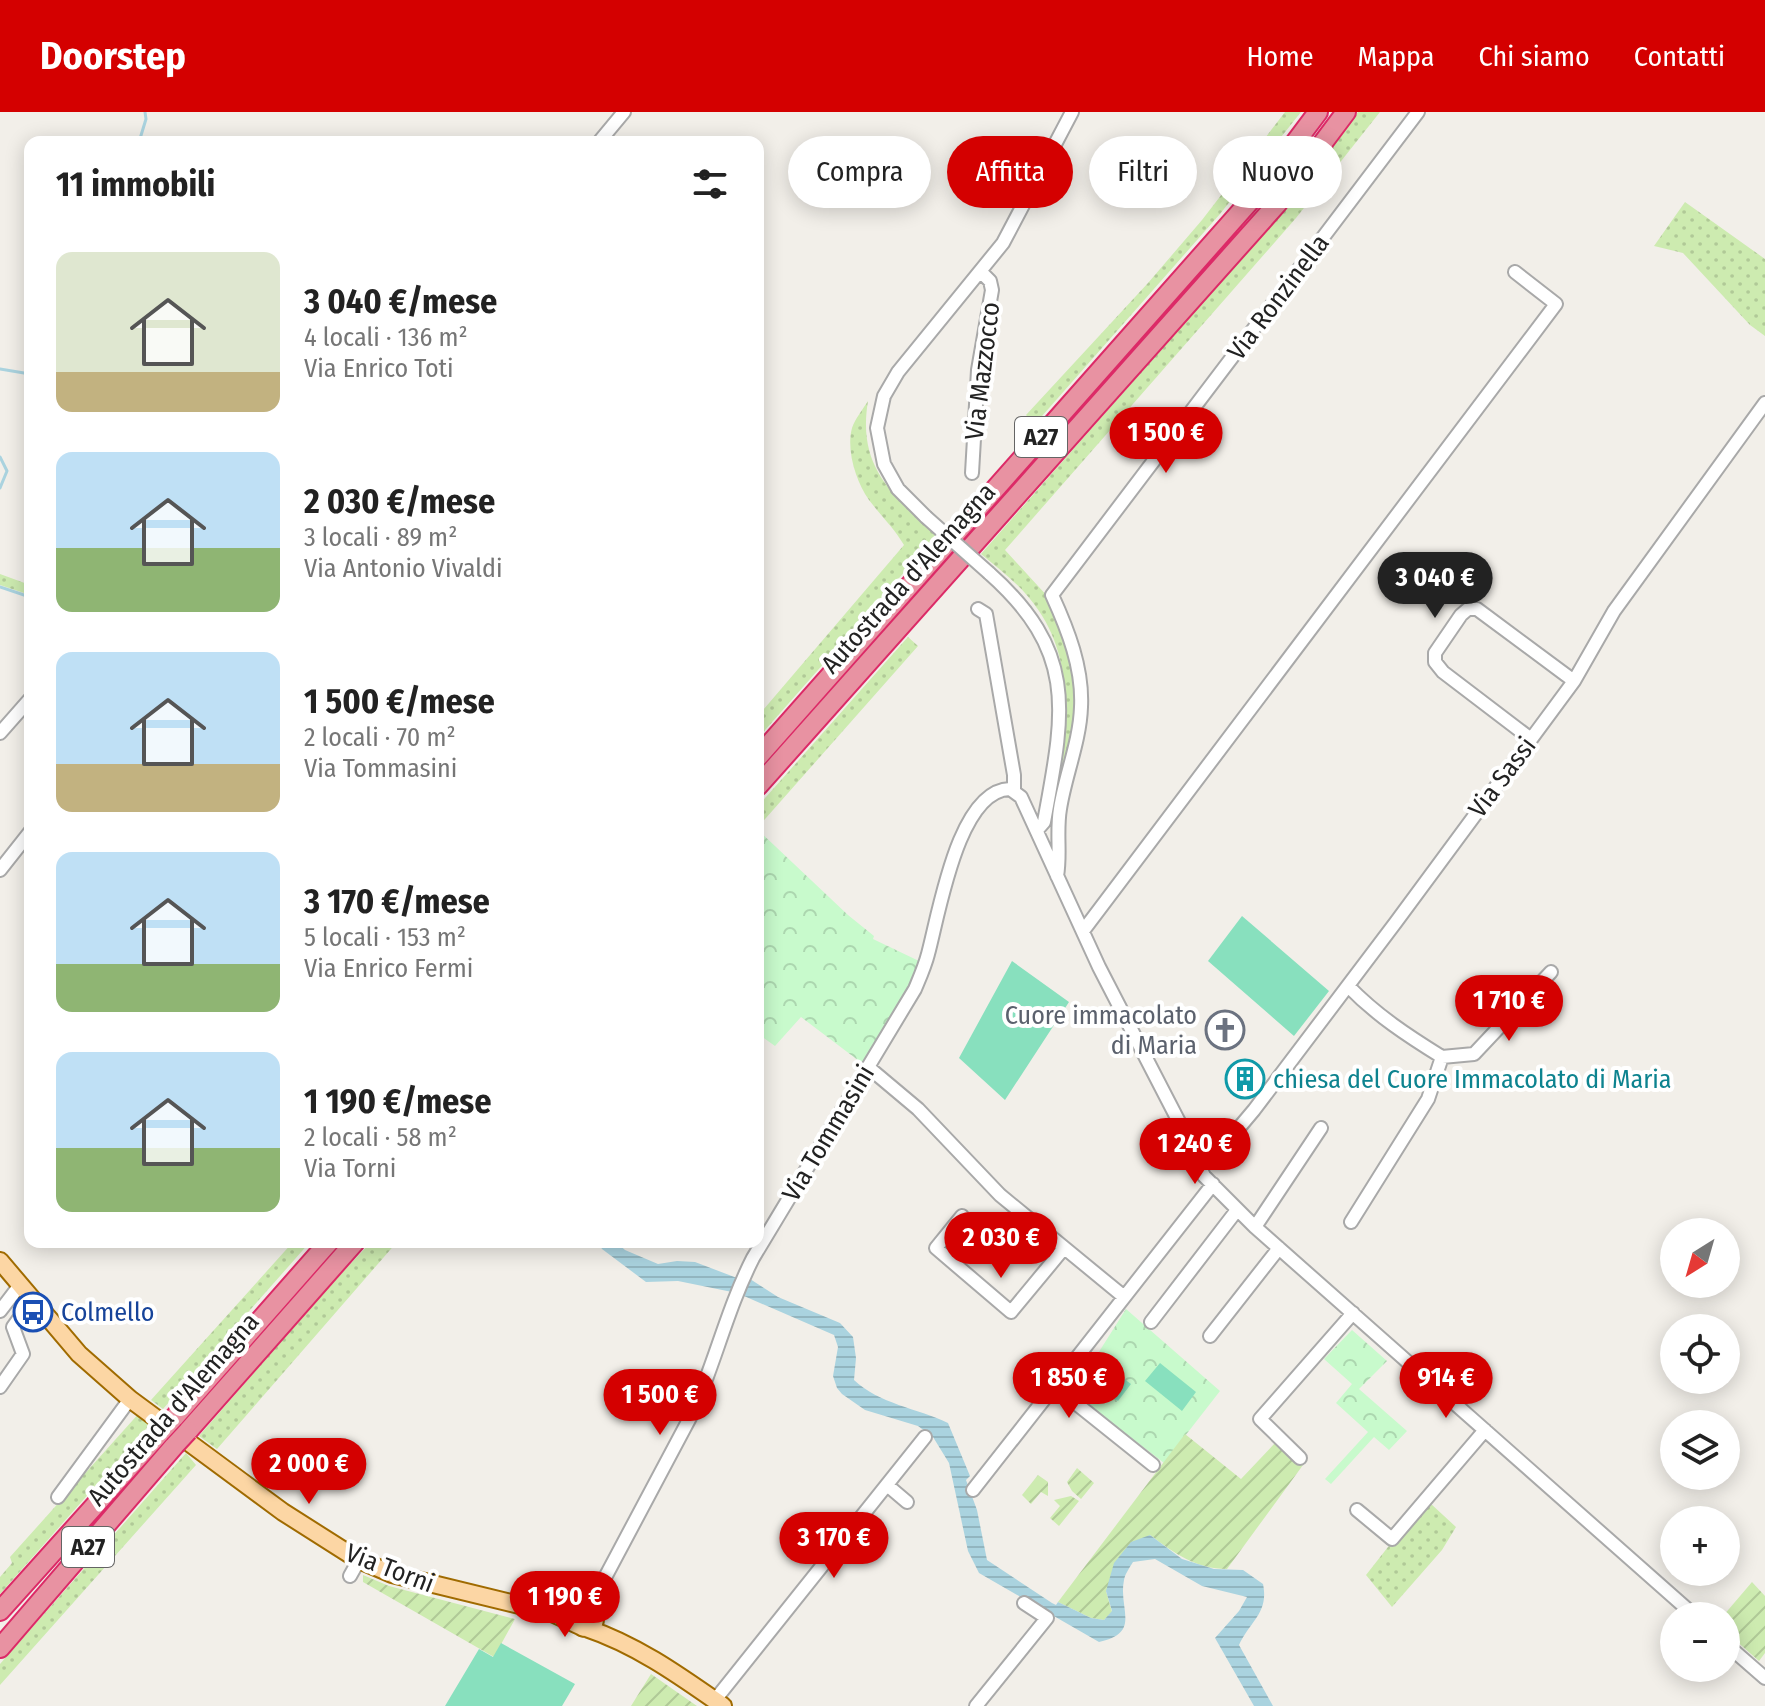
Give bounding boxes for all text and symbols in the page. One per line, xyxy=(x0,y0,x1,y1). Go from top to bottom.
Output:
text: Doorstep xyxy=(40,33,186,79)
text: Home xyxy=(1247,40,1314,73)
text: Mappa xyxy=(1358,40,1434,73)
text: Chi siamo xyxy=(1478,40,1590,73)
text: Contatti xyxy=(1634,40,1725,73)
chip: Compra xyxy=(788,136,931,208)
chip: Affitta xyxy=(947,136,1073,208)
chip: Filtri xyxy=(1089,136,1197,208)
chip: Nuovo xyxy=(1213,136,1342,208)
icon: filters xyxy=(688,162,732,206)
text: 11 immobili xyxy=(56,164,215,205)
street label: Via Ronzinella xyxy=(1221,228,1336,366)
text: 3 040 €/mese xyxy=(304,281,497,322)
icon: home xyxy=(120,284,216,380)
street label: Via Mazzocco xyxy=(959,300,1006,442)
text: 4 locali · 136 m² xyxy=(304,322,468,353)
text: Via Enrico Toti xyxy=(304,353,454,384)
pin: 1 500 € xyxy=(1092,407,1240,475)
road number: A27 xyxy=(1015,417,1067,457)
text: 1 500 € xyxy=(1128,417,1204,448)
street label: Autostrada d'Alemagna xyxy=(815,477,1002,680)
text: 2 030 €/mese xyxy=(304,481,495,522)
icon: home xyxy=(120,484,216,580)
text: 3 locali · 89 m² xyxy=(304,522,457,553)
pin: 3 040 € xyxy=(1361,552,1509,620)
text: Via Antonio Vivaldi xyxy=(304,553,503,584)
text: 3 040 € xyxy=(1396,562,1474,593)
text: 1 500 €/mese xyxy=(304,681,495,722)
icon: home xyxy=(120,684,216,780)
text: 2 locali · 70 m² xyxy=(304,722,456,753)
street label: Via Sassi xyxy=(1462,731,1543,824)
text: Via Tommasini xyxy=(304,753,457,784)
text: 3 170 €/mese xyxy=(304,881,490,922)
icon: home xyxy=(120,884,216,980)
text: 5 locali · 153 m² xyxy=(304,922,466,953)
text: Via Enrico Fermi xyxy=(304,953,473,984)
pin: 1 710 € xyxy=(1435,975,1583,1043)
text: 1 710 € xyxy=(1473,985,1545,1016)
place label: Cuore immacolato di Maria xyxy=(1005,1000,1197,1061)
church icon: Cuore immacolato di Maria xyxy=(1204,1009,1246,1051)
building icon: chiesa del Cuore Immacolato di Maria xyxy=(1224,1058,1266,1100)
street label: Via Tommasini xyxy=(776,1060,881,1207)
place label: chiesa del Cuore Immacolato di Maria xyxy=(1273,1064,1672,1095)
text: 1 190 €/mese xyxy=(304,1081,491,1122)
icon: home xyxy=(120,1084,216,1180)
pin: 1 240 € xyxy=(1121,1118,1269,1186)
text: 2 locali · 58 m² xyxy=(304,1122,457,1153)
text: 1 240 € xyxy=(1158,1128,1232,1159)
text: Via Torni xyxy=(304,1153,396,1184)
pin: 2 030 € xyxy=(927,1212,1075,1280)
north arrow xyxy=(1660,1218,1740,1298)
map controls xyxy=(1660,1218,1740,1682)
text: 2 030 € xyxy=(962,1222,1040,1253)
bus stop icon: Colmello xyxy=(12,1291,54,1333)
place label: Colmello xyxy=(61,1297,154,1328)
street label: Autostrada d'Alemagna xyxy=(81,1307,266,1512)
button: locate xyxy=(1660,1314,1740,1394)
pin: 1 850 € xyxy=(995,1352,1143,1420)
pin: 914 € xyxy=(1390,1352,1502,1420)
text: 1 850 € xyxy=(1031,1362,1107,1393)
text: 914 € xyxy=(1418,1362,1474,1393)
pin: 1 500 € xyxy=(586,1369,734,1437)
text: 1 500 € xyxy=(622,1379,698,1410)
button: layers xyxy=(1660,1410,1740,1490)
pin: 2 000 € xyxy=(235,1438,383,1506)
text: 2 000 € xyxy=(269,1448,349,1479)
button: + xyxy=(1660,1506,1740,1586)
pin: 3 170 € xyxy=(760,1512,908,1580)
text: 3 170 € xyxy=(797,1522,871,1553)
road number: A27 xyxy=(62,1527,114,1567)
street label: Via Torni xyxy=(341,1537,438,1599)
pin: 1 190 € xyxy=(491,1571,639,1639)
text: 1 190 € xyxy=(528,1581,602,1612)
button: − xyxy=(1660,1602,1740,1682)

